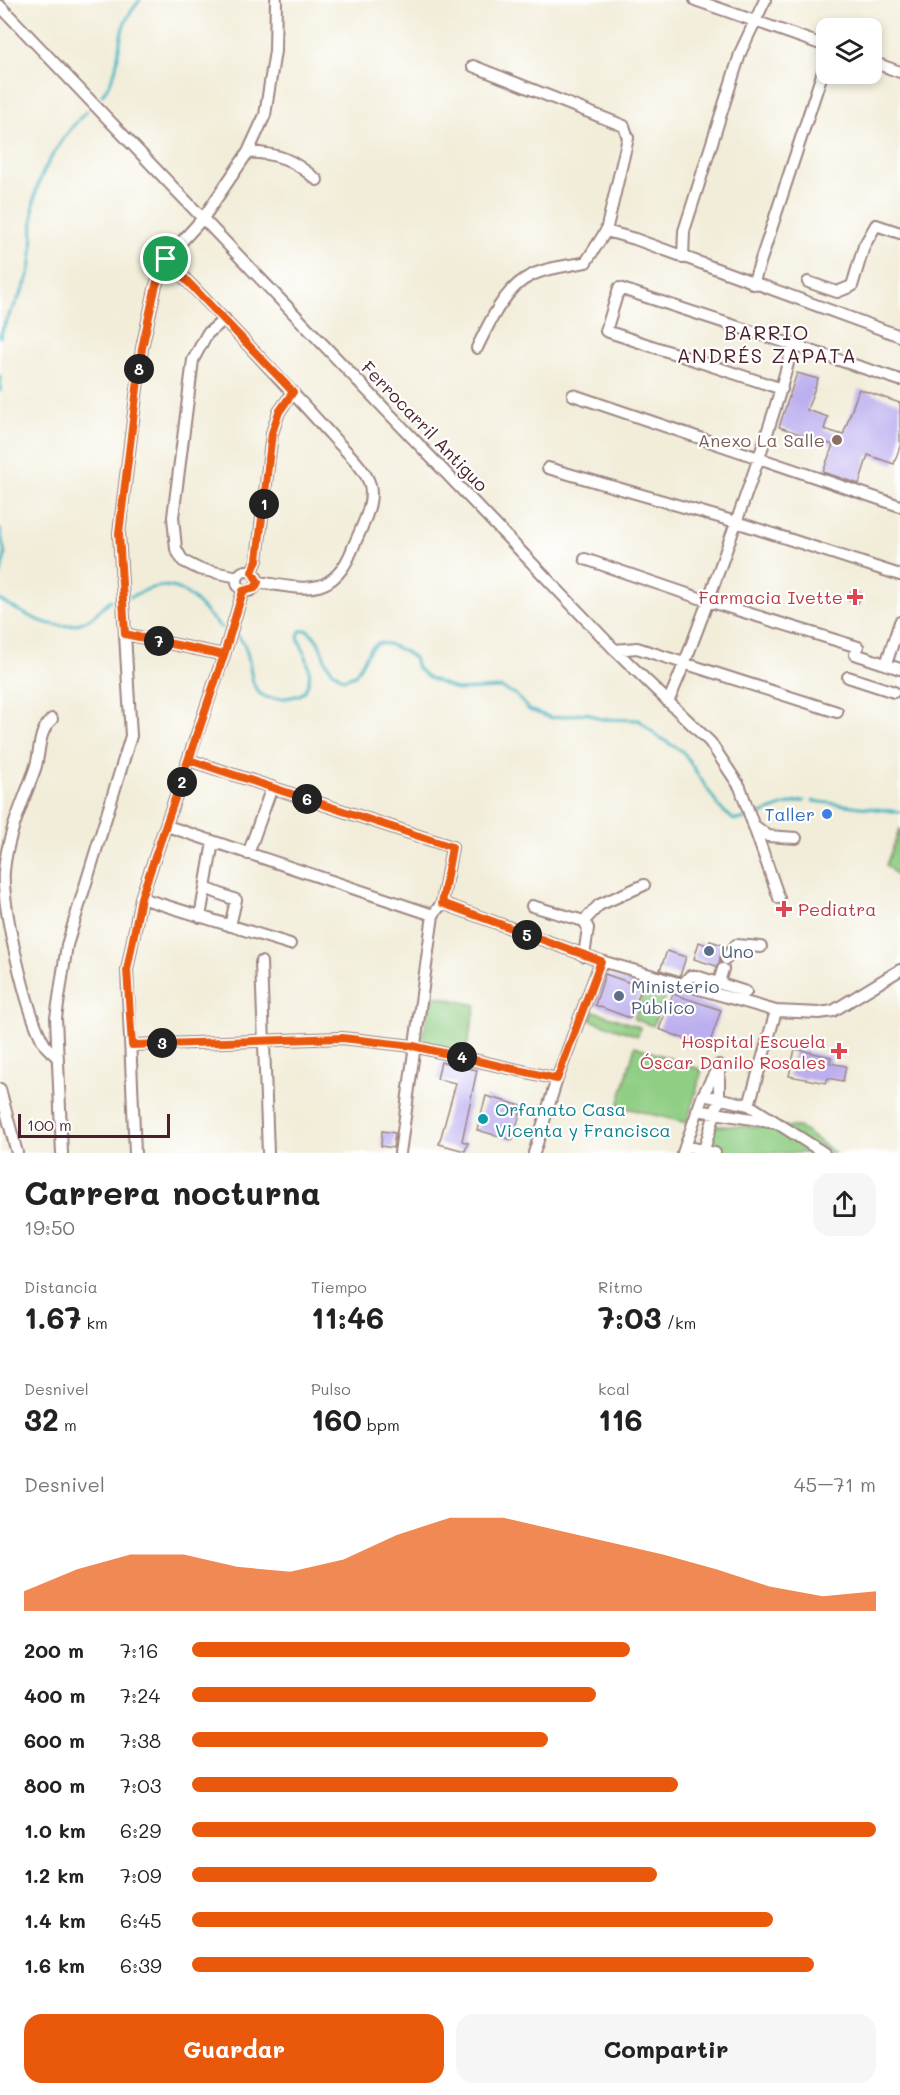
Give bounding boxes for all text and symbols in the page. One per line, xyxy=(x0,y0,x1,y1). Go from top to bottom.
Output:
map controls xyxy=(816,18,882,84)
button: layers xyxy=(816,18,882,84)
pin xyxy=(140,233,191,284)
icon: arrive xyxy=(149,242,182,275)
district label: BARRIO ANDRÉS ZAPATA xyxy=(677,319,857,368)
pin: 8 xyxy=(124,354,154,384)
street label: Ferrocarril Antiguo xyxy=(356,356,494,497)
text: 8 xyxy=(134,358,144,379)
place label: Anexo La Salle xyxy=(698,428,825,452)
marker: Anexo La Salle xyxy=(830,433,844,447)
pin: 1 xyxy=(249,489,279,519)
text: 1 xyxy=(260,493,268,514)
place label: Farmacia Ivette xyxy=(699,585,843,609)
marker: Farmacia Ivette xyxy=(848,590,862,604)
pin: 7 xyxy=(144,626,174,656)
text: 7 xyxy=(155,630,163,651)
pin: 2 xyxy=(167,767,197,797)
text: 2 xyxy=(178,771,186,792)
pin: 6 xyxy=(292,784,322,814)
text: 6 xyxy=(302,788,312,809)
place label: Taller xyxy=(765,802,815,826)
marker: Taller xyxy=(820,807,834,821)
place label: Pediatra xyxy=(798,897,876,921)
marker: Pediatra xyxy=(775,900,793,918)
pin: 5 xyxy=(512,920,542,950)
text: 5 xyxy=(522,924,532,945)
place label: Uno xyxy=(721,939,754,963)
marker: Uno xyxy=(702,944,716,958)
place label: Ministerio Público xyxy=(631,974,720,1019)
marker: Ministerio Público xyxy=(612,989,626,1003)
pin: 3 xyxy=(147,1028,177,1058)
place label: Hospital Escuela Óscar Danilo Rosales xyxy=(640,1029,826,1074)
text: 3 xyxy=(157,1032,167,1053)
pin: 4 xyxy=(447,1042,477,1072)
marker: Hospital Escuela Óscar Danilo Rosales xyxy=(830,1042,848,1060)
text: 4 xyxy=(457,1046,467,1067)
place label: Orfanato Casa Vicenta y Francisca xyxy=(495,1097,671,1142)
scale bar xyxy=(18,1111,170,1138)
marker: Orfanato Casa Vicenta y Francisca xyxy=(476,1112,490,1126)
text: 100 m xyxy=(27,1114,72,1135)
text: Carrera nocturna xyxy=(24,1170,321,1213)
button: share xyxy=(813,1173,876,1236)
text: 19:50 xyxy=(24,1214,75,1240)
text: Distancia xyxy=(24,1276,98,1297)
text: Tiempo xyxy=(311,1276,367,1297)
text: Ritmo xyxy=(598,1276,642,1297)
text: 1.67 xyxy=(24,1297,81,1337)
text: 11:46 xyxy=(311,1297,384,1337)
text: 7:03 xyxy=(598,1297,662,1337)
text: km xyxy=(81,1312,108,1333)
text: /km xyxy=(662,1312,696,1333)
text: Desnivel xyxy=(24,1378,89,1399)
text: Pulso xyxy=(311,1378,351,1399)
text: kcal xyxy=(598,1378,630,1399)
text: 32 xyxy=(24,1399,59,1439)
text: 160 xyxy=(311,1399,362,1439)
text: 116 xyxy=(598,1399,643,1439)
text: m xyxy=(59,1414,77,1435)
text: bpm xyxy=(362,1414,400,1435)
text: Desnivel xyxy=(24,1471,105,1497)
text: 45–71 m xyxy=(794,1471,876,1497)
text: 200 m xyxy=(24,1637,84,1663)
text: 7:16 xyxy=(120,1637,158,1663)
text: 400 m xyxy=(24,1682,85,1708)
text: 7:24 xyxy=(120,1682,160,1708)
text: 600 m xyxy=(24,1727,85,1753)
text: 7:38 xyxy=(120,1727,161,1753)
text: 800 m xyxy=(24,1772,85,1798)
text: 7:03 xyxy=(120,1772,161,1798)
text: 1.0 km xyxy=(24,1817,86,1843)
text: 6:29 xyxy=(120,1817,161,1843)
text: 1.2 km xyxy=(24,1862,84,1888)
text: 7:09 xyxy=(120,1862,161,1888)
text: 1.4 km xyxy=(24,1907,86,1933)
text: 6:45 xyxy=(120,1907,162,1933)
text: 1.6 km xyxy=(24,1952,85,1978)
text: 6:39 xyxy=(120,1952,162,1978)
button: Guardar xyxy=(24,2014,444,2083)
button: Compartir xyxy=(456,2014,876,2083)

